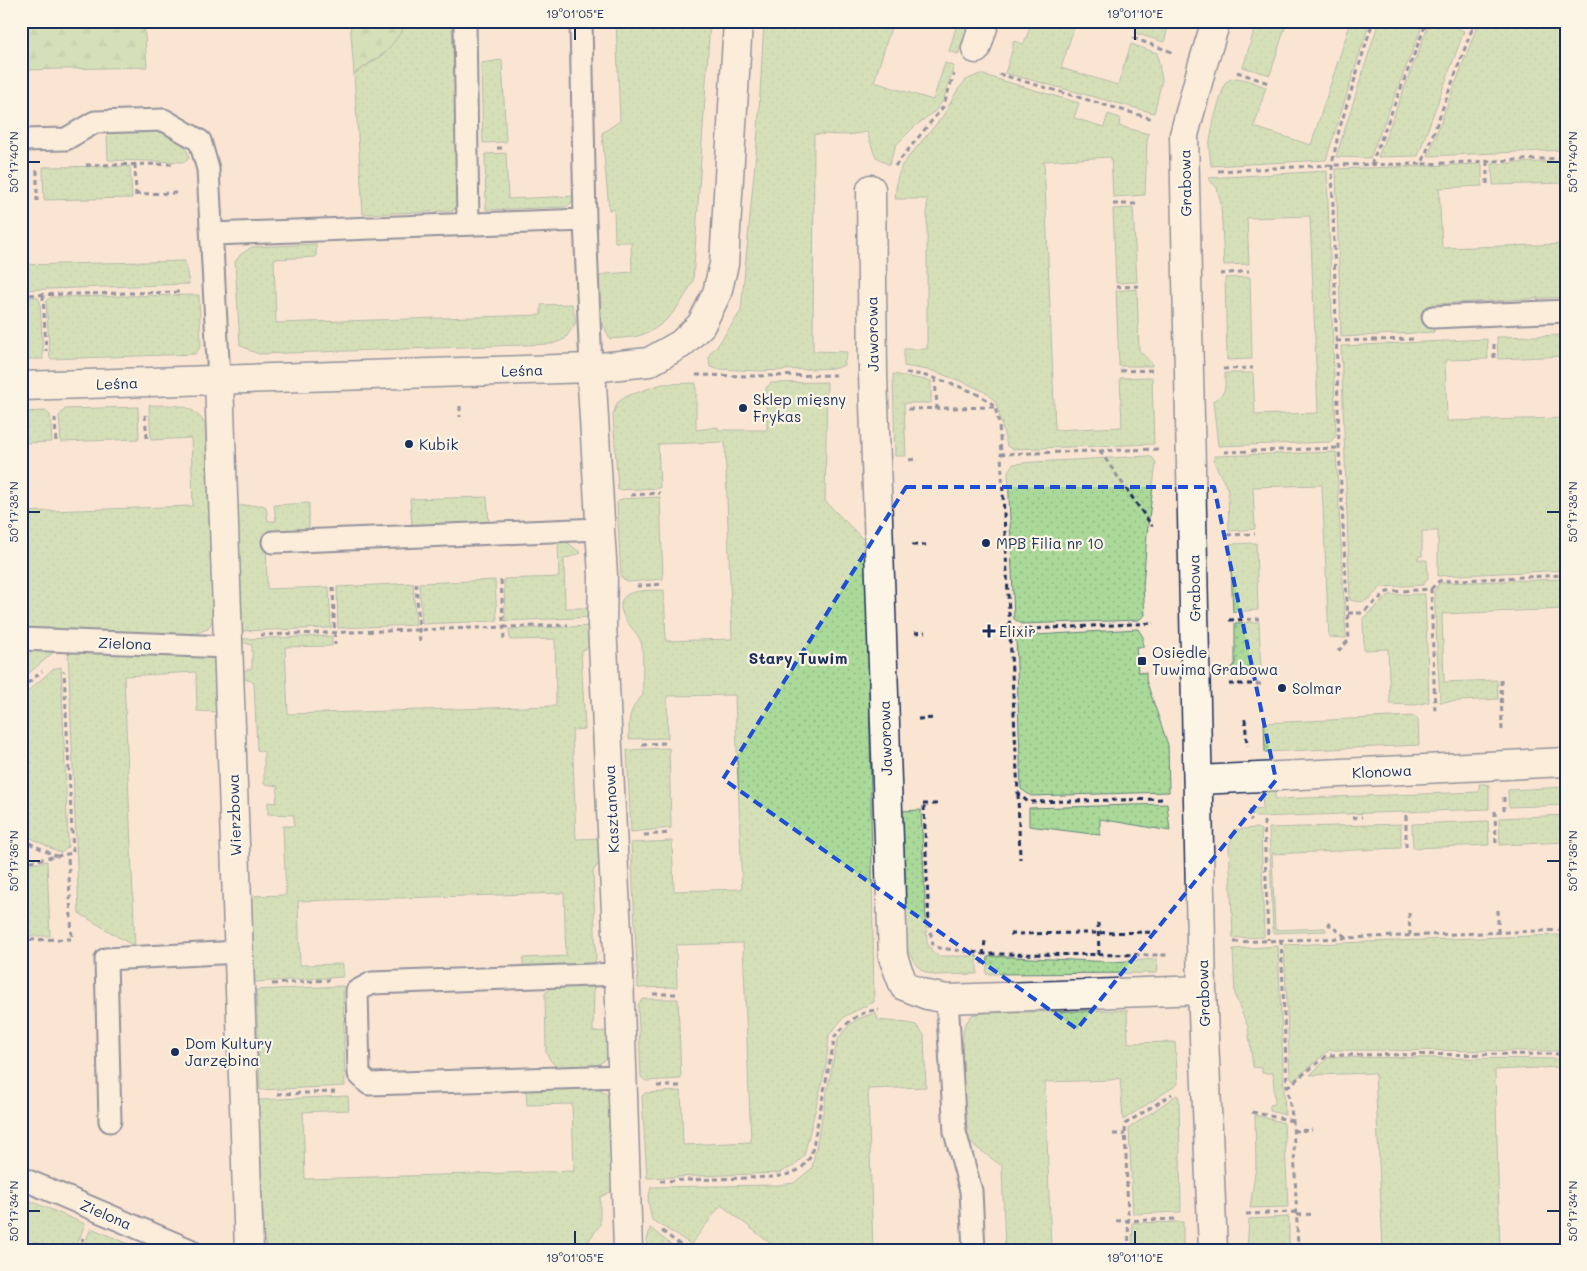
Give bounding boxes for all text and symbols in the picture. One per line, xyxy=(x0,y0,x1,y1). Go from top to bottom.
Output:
text: 19°01'05"E xyxy=(546,5,604,21)
text: 19°01'10"E xyxy=(1107,5,1163,21)
text: 50°17'40"N xyxy=(5,131,21,193)
text: 50°17'40"N xyxy=(1564,131,1580,193)
street label: Grabowa xyxy=(1174,149,1196,217)
street label: Jaworowa xyxy=(861,296,883,372)
street label: Leśna xyxy=(501,359,543,381)
street label: Leśna xyxy=(96,372,138,394)
place label: Sklep mięsny Frykas xyxy=(753,389,846,426)
marker: Sklep mięsny Frykas xyxy=(737,402,749,414)
place label: Kubik xyxy=(419,434,458,454)
marker: Kubik xyxy=(403,438,415,450)
text: 50°17'38"N xyxy=(5,481,21,543)
text: 50°17'38"N xyxy=(1564,481,1580,543)
place label: MPB Filia nr 10 xyxy=(996,533,1103,553)
marker: MPB Filia nr 10 xyxy=(980,537,992,549)
street label: Grabowa xyxy=(1183,554,1205,622)
place label: Elixir xyxy=(999,621,1036,641)
marker: Elixir xyxy=(983,625,995,637)
street label: Zielona xyxy=(98,632,152,654)
place label: Osiedle Tuwima Grabowa xyxy=(1152,642,1278,679)
district label: Stary Tuwim xyxy=(749,647,847,668)
marker: Osiedle Tuwima Grabowa xyxy=(1136,655,1148,667)
place label: Solmar xyxy=(1292,678,1342,698)
marker: Solmar xyxy=(1276,682,1288,694)
street label: Jaworowa xyxy=(874,700,896,776)
street label: Klonowa xyxy=(1352,759,1412,783)
street label: Kasztanowa xyxy=(599,764,623,854)
street label: Wierzbowa xyxy=(223,773,245,857)
text: 50°17'36"N xyxy=(5,830,21,892)
text: 50°17'36"N xyxy=(1564,830,1580,892)
street label: Grabowa xyxy=(1192,959,1214,1027)
place label: Dom Kultury Jarzębina xyxy=(185,1033,272,1070)
marker: Dom Kultury Jarzębina xyxy=(169,1046,181,1058)
text: 50°17'34"N xyxy=(5,1181,21,1241)
text: 50°17'34"N xyxy=(1564,1181,1580,1241)
street label: Zielona xyxy=(77,1194,135,1234)
text: 19°01'05"E xyxy=(546,1249,604,1265)
text: 19°01'10"E xyxy=(1107,1249,1163,1265)

